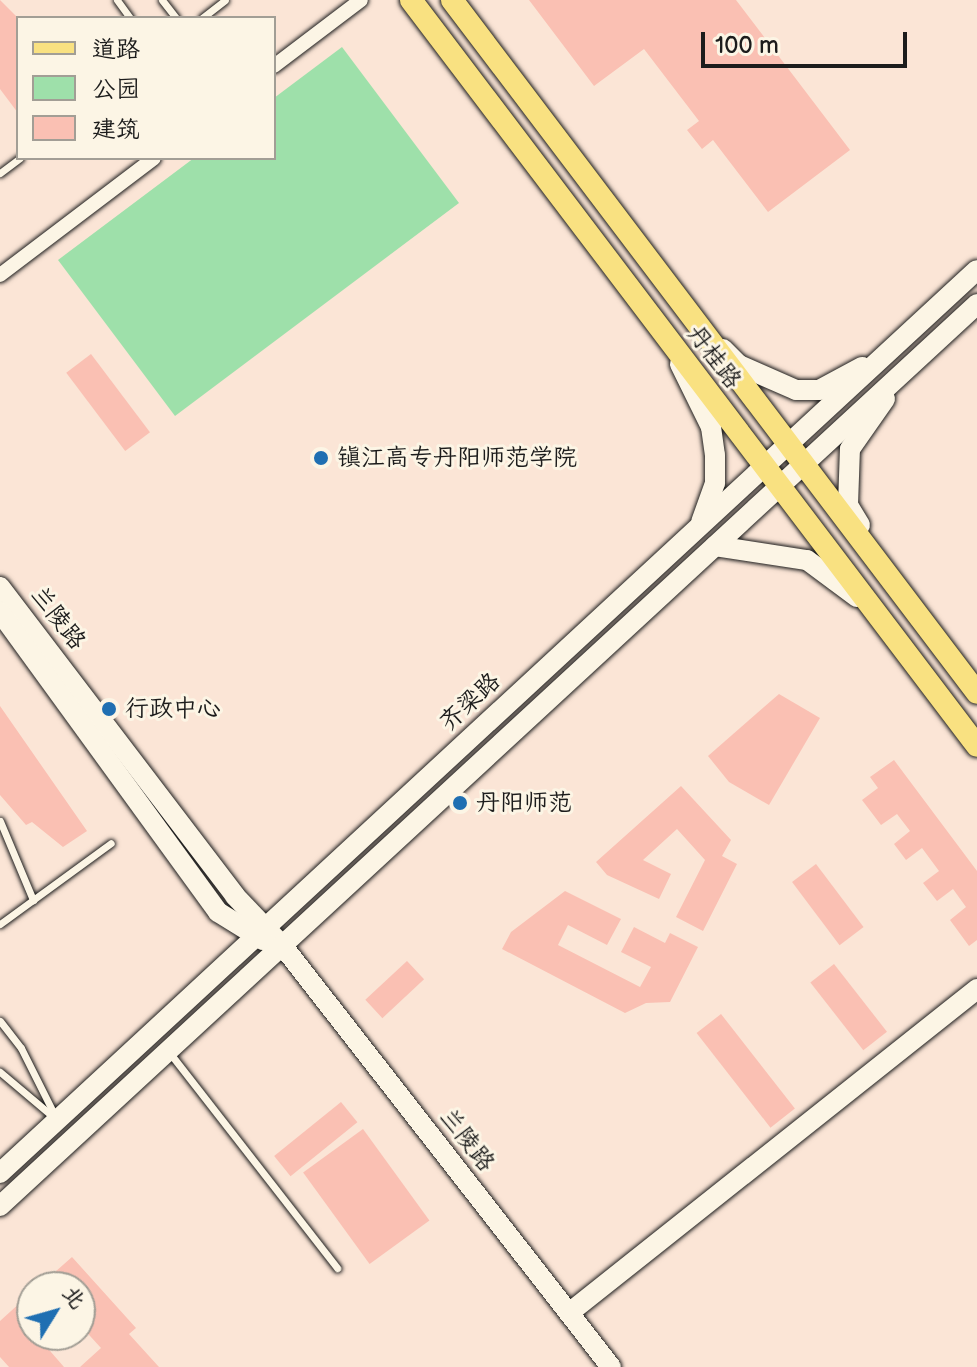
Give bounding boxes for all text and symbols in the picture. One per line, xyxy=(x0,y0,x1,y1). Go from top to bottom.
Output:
legend xyxy=(16,16,276,160)
scale bar xyxy=(705,16,911,66)
text: 100 m xyxy=(715,31,779,60)
text: 道路 xyxy=(92,35,140,64)
text: 公园 xyxy=(92,75,140,104)
text: 建筑 xyxy=(92,115,140,144)
street label: 丹桂路 xyxy=(681,320,747,394)
place label: 镇江高专丹阳师范学院 xyxy=(337,444,577,472)
marker: 镇江高专丹阳师范学院 xyxy=(312,449,330,467)
street label: 兰陵路 xyxy=(24,581,92,655)
street label: 齐梁路 xyxy=(434,667,506,737)
place label: 行政中心 xyxy=(125,695,221,723)
marker: 行政中心 xyxy=(100,700,118,718)
place label: 丹阳师范 xyxy=(476,789,572,817)
marker: 丹阳师范 xyxy=(451,794,469,812)
street label: 兰陵路 xyxy=(433,1103,501,1177)
north arrow xyxy=(16,1271,96,1351)
text: 北 xyxy=(57,1281,91,1314)

